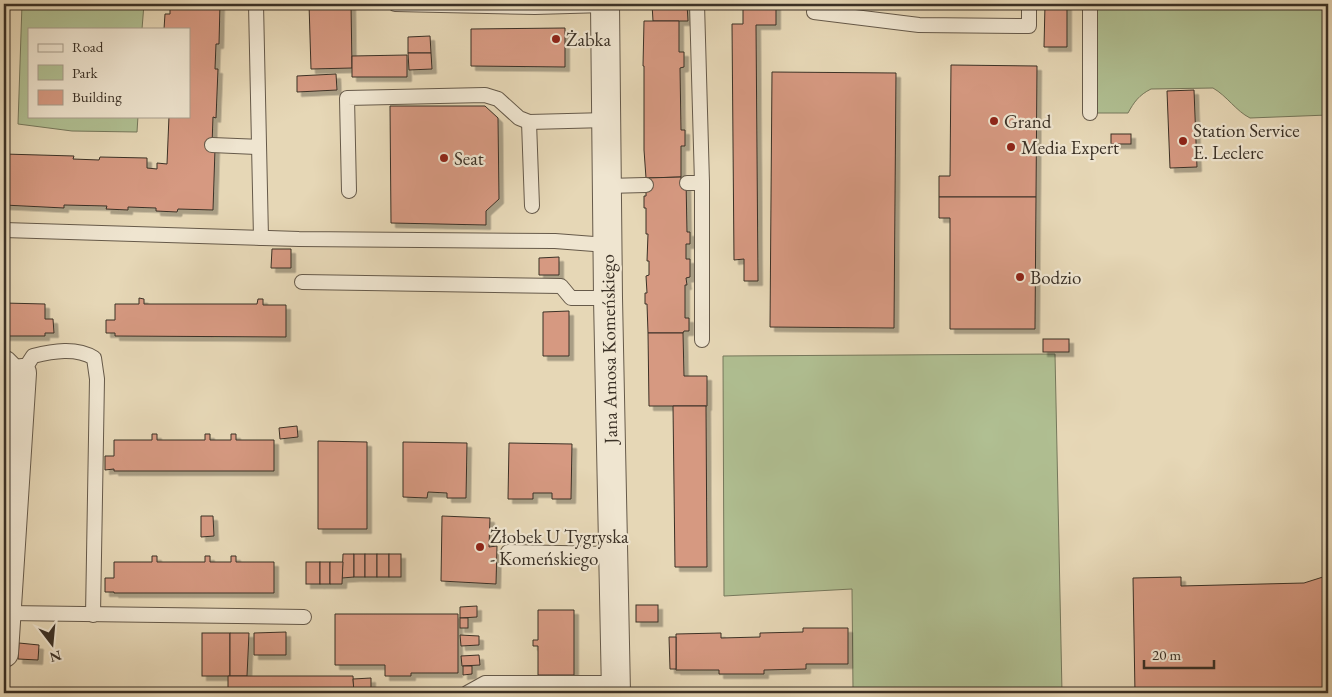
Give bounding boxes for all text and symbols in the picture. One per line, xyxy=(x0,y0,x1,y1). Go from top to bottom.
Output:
place label: Żabka xyxy=(566,27,611,52)
legend xyxy=(28,28,190,118)
marker: Żabka xyxy=(550,33,562,45)
text: Road xyxy=(72,37,104,56)
text: Park xyxy=(72,63,99,82)
text: Building xyxy=(72,87,122,106)
place label: Grand xyxy=(1004,109,1052,134)
marker: Grand xyxy=(988,115,1000,127)
place label: Station Service E. Leclerc xyxy=(1193,118,1300,165)
place label: Media Expert xyxy=(1021,135,1119,160)
marker: Station Service E. Leclerc xyxy=(1177,135,1189,147)
marker: Media Expert xyxy=(1005,141,1017,153)
place label: Seat xyxy=(454,146,484,171)
marker: Seat xyxy=(438,152,450,164)
street label: Jana Amosa Komeńskiego xyxy=(595,254,623,446)
place label: Bodzio xyxy=(1030,265,1081,290)
marker: Bodzio xyxy=(1014,271,1026,283)
place label: Żłobek U Tygryska - Komeńskiego xyxy=(490,524,629,571)
marker: Żłobek U Tygryska - Komeńskiego xyxy=(474,541,486,553)
north arrow xyxy=(28,620,78,670)
scale bar xyxy=(1144,637,1214,669)
text: 20 m xyxy=(1152,645,1181,664)
text: N xyxy=(47,646,64,667)

